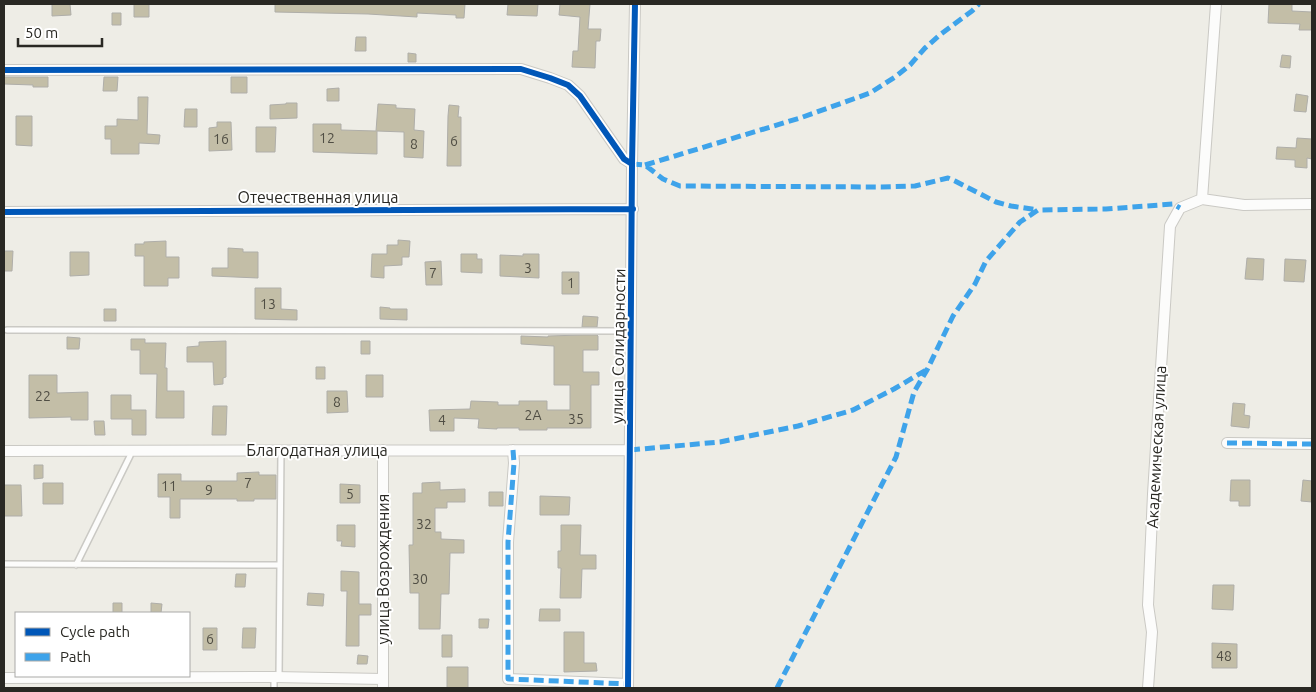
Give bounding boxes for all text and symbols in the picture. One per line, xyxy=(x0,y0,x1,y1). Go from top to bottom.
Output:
scale bar xyxy=(18,15,101,47)
text: 50 m xyxy=(25,24,58,41)
house number: 12 xyxy=(319,130,335,146)
house number: 16 xyxy=(213,131,229,147)
house number: 6 xyxy=(450,133,458,149)
house number: 8 xyxy=(410,136,418,152)
street label: Отечественная улица xyxy=(238,188,398,206)
house number: 3 xyxy=(524,260,532,276)
house number: 7 xyxy=(429,265,437,281)
street label: улица Солидарности xyxy=(608,268,628,424)
house number: 1 xyxy=(567,275,575,291)
house number: 13 xyxy=(260,296,276,312)
street label: Академическая улица xyxy=(1143,365,1169,529)
house number: 22 xyxy=(35,388,51,404)
house number: 8 xyxy=(333,394,341,410)
house number: 2А xyxy=(525,407,542,423)
house number: 35 xyxy=(568,411,584,427)
house number: 4 xyxy=(438,412,446,428)
street label: Благодатная улица xyxy=(246,441,388,459)
house number: 7 xyxy=(244,475,252,491)
house number: 11 xyxy=(161,478,177,494)
house number: 9 xyxy=(205,482,213,498)
house number: 5 xyxy=(346,486,354,502)
street label: улица Возрождения xyxy=(374,494,392,644)
house number: 32 xyxy=(416,516,432,532)
house number: 30 xyxy=(412,571,428,587)
legend xyxy=(15,612,190,677)
text: Cycle path xyxy=(60,623,130,640)
house number: 6 xyxy=(206,631,214,647)
text: Path xyxy=(60,648,91,665)
house number: 48 xyxy=(1216,648,1232,664)

